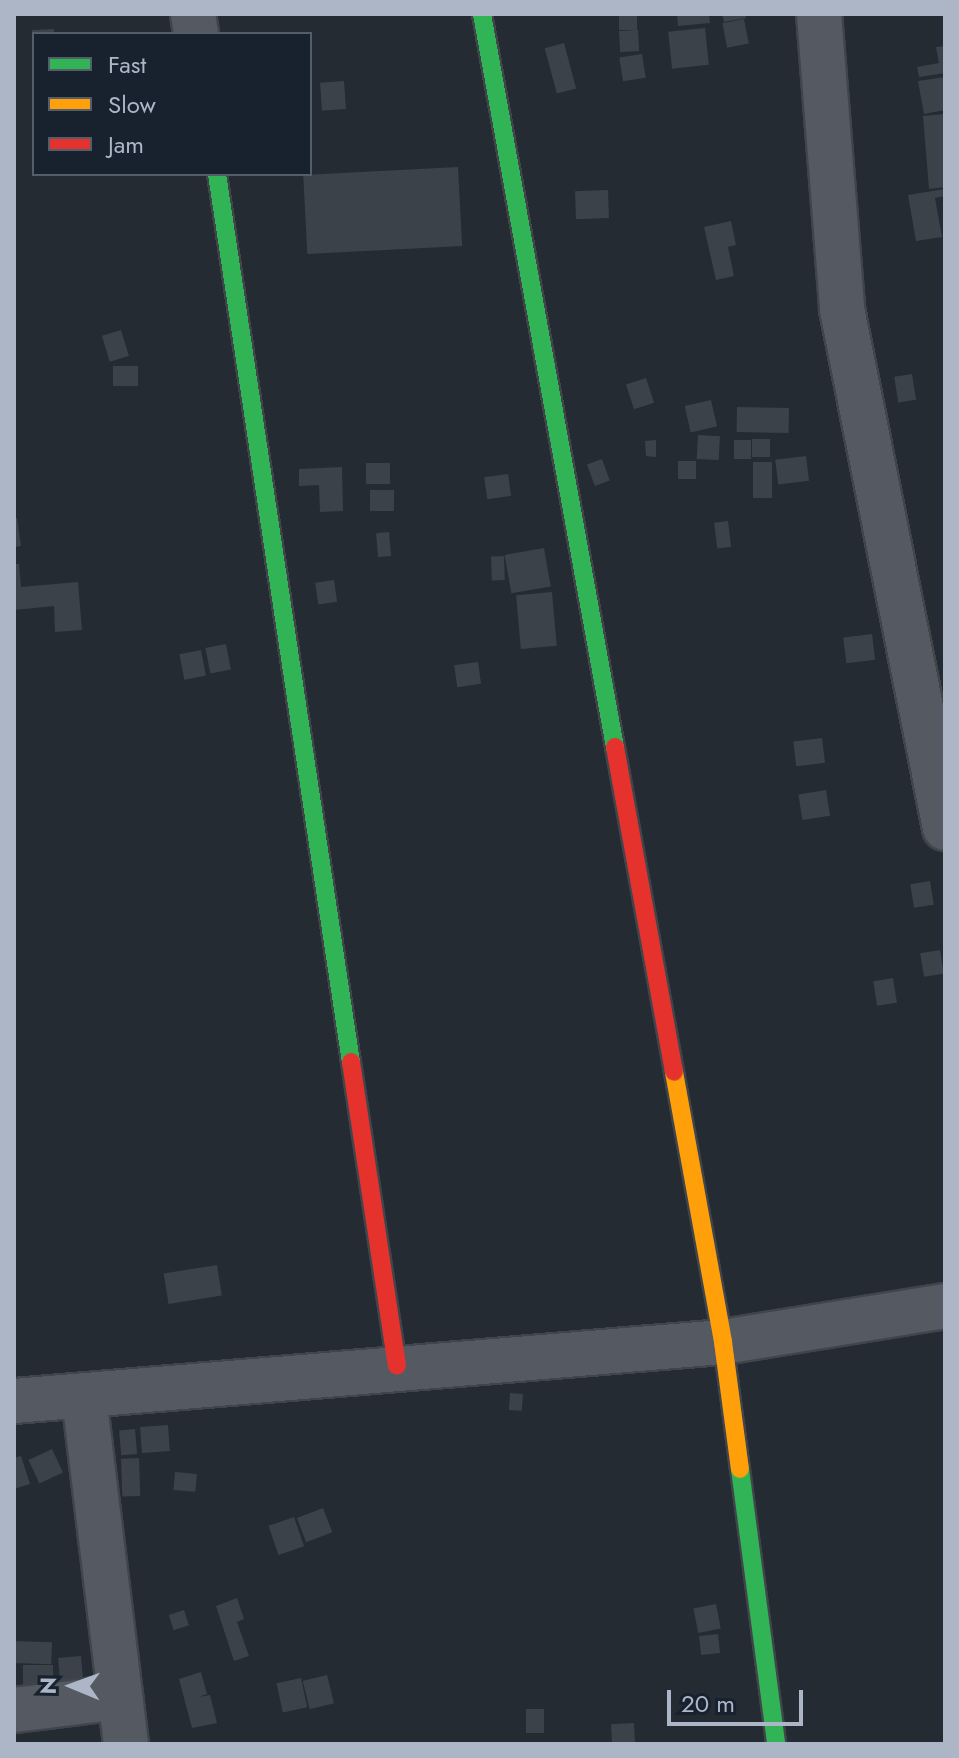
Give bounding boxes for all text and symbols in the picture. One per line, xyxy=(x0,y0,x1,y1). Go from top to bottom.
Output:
legend xyxy=(32,32,312,176)
text: Fast xyxy=(108,47,146,82)
text: Slow xyxy=(108,87,156,122)
text: Jam xyxy=(108,127,144,162)
north arrow xyxy=(32,1646,112,1726)
scale bar xyxy=(671,1674,807,1724)
text: N xyxy=(32,1677,64,1695)
text: 20 m xyxy=(681,1686,735,1721)

